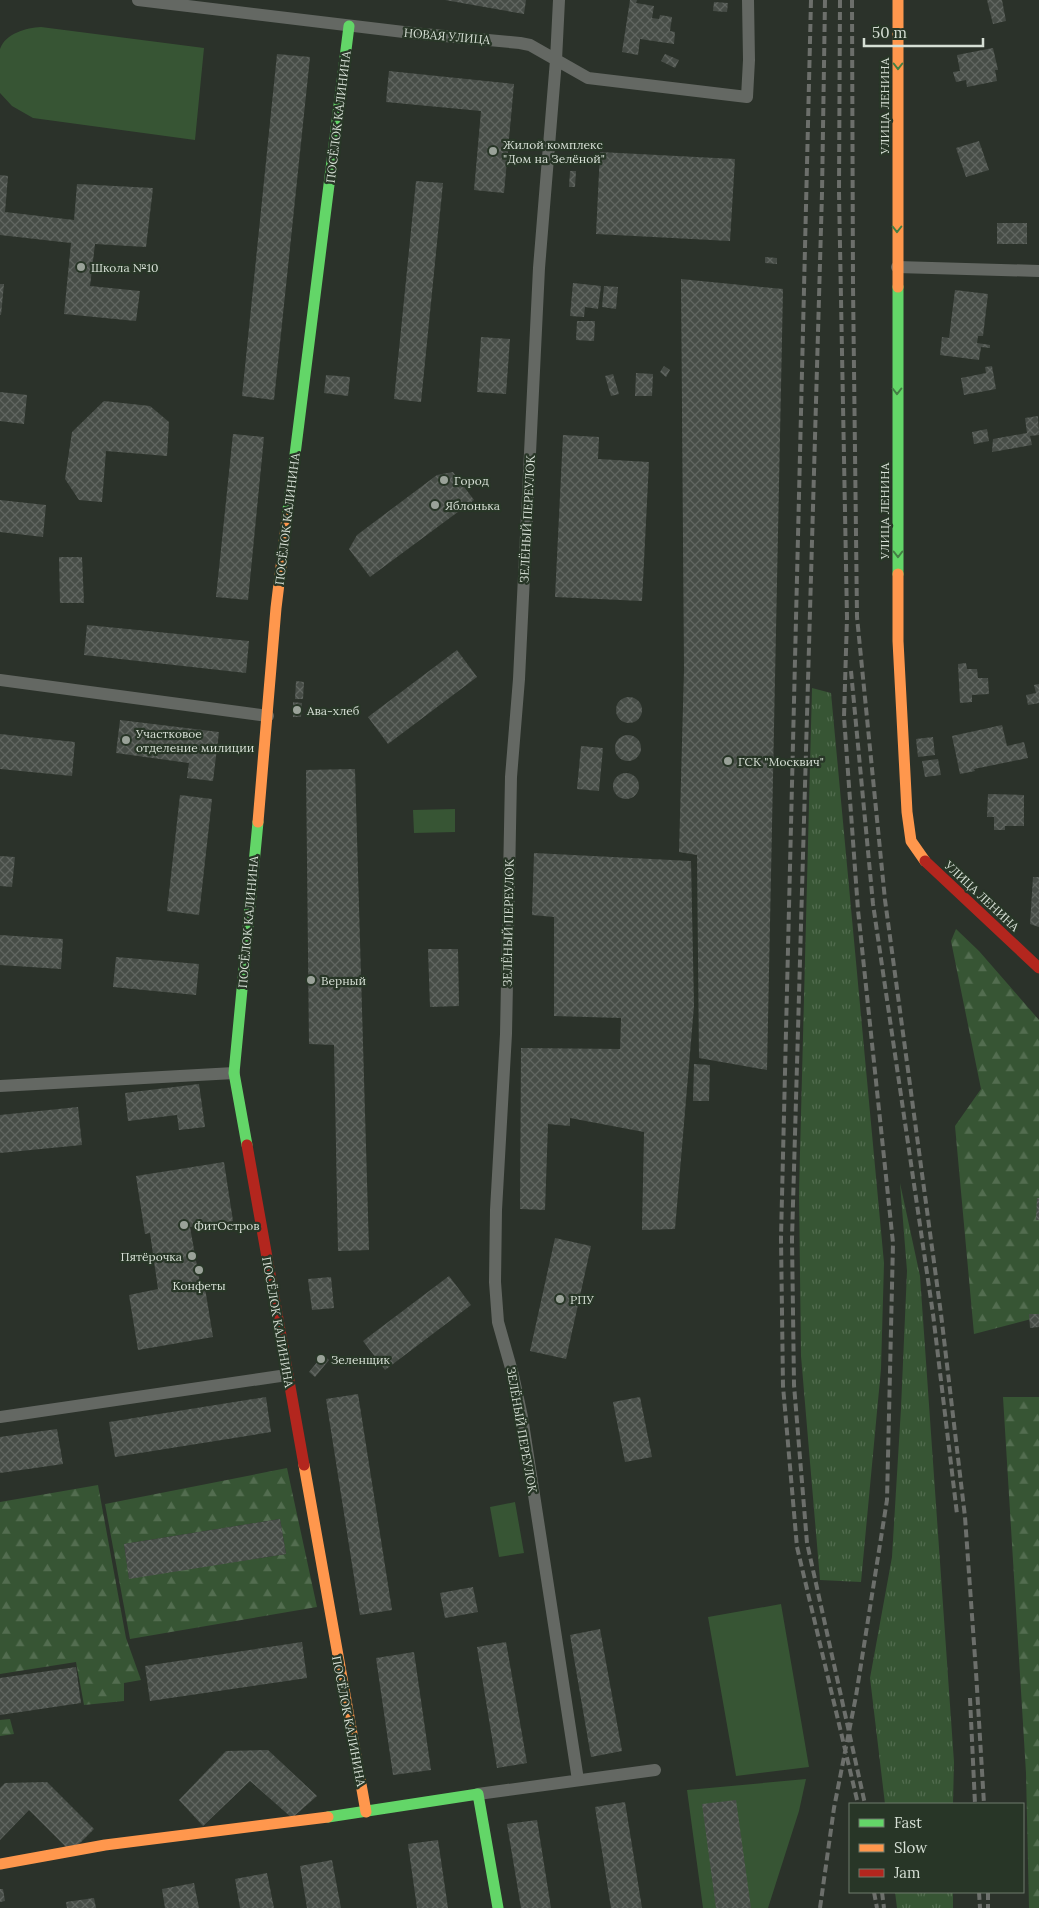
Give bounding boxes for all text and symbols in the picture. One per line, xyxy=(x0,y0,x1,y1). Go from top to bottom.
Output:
scale bar xyxy=(864,15,983,47)
text: 50 m xyxy=(872,23,907,42)
street label: НОВАЯ УЛИЦА xyxy=(403,25,491,47)
street label: ПОСЁЛОК КАЛИНИНА xyxy=(322,50,354,184)
street label: УЛИЦА ЛЕНИНА xyxy=(877,57,892,155)
one-way arrow xyxy=(893,62,903,70)
place label: Жилой комплекс "Дом на Зелёной" xyxy=(503,137,605,166)
marker: Жилой комплекс "Дом на Зелёной" xyxy=(487,145,499,157)
one-way arrow xyxy=(892,225,902,233)
place label: Школа №10 xyxy=(91,260,159,275)
marker: Школа №10 xyxy=(75,261,87,273)
one-way arrow xyxy=(892,388,902,395)
street label: ПОСЁЛОК КАЛИНИНА xyxy=(271,452,303,586)
street label: ЗЕЛЁНЫЙ ПЕРЕУЛОК xyxy=(516,454,538,583)
street label: УЛИЦА ЛЕНИНА xyxy=(877,462,892,560)
place label: Город xyxy=(454,473,489,488)
marker: Город xyxy=(438,474,450,486)
place label: Яблонька xyxy=(445,498,500,513)
marker: Яблонька xyxy=(429,499,441,511)
one-way arrow xyxy=(893,550,903,558)
place label: Ава-хлеб xyxy=(306,703,360,718)
marker: Ава-хлеб xyxy=(291,704,303,716)
place label: Участковое отделение милиции xyxy=(135,726,254,755)
marker: Участковое отделение милиции xyxy=(120,734,132,746)
place label: ГСК "Москвич" xyxy=(738,754,824,769)
marker: ГСК "Москвич" xyxy=(722,755,734,767)
street label: ПОСЁЛОК КАЛИНИНА xyxy=(235,855,261,989)
street label: УЛИЦА ЛЕНИНА xyxy=(941,857,1023,935)
street label: ЗЕЛЁНЫЙ ПЕРЕУЛОК xyxy=(499,858,517,987)
place label: Верный xyxy=(321,973,366,988)
marker: Верный xyxy=(305,974,317,986)
place label: ФитОстров xyxy=(194,1218,260,1233)
marker: ФитОстров xyxy=(178,1219,190,1231)
place label: Пятёрочка xyxy=(120,1249,182,1264)
marker: Пятёрочка xyxy=(186,1250,198,1262)
street label: ПОСЁЛОК КАЛИНИНА xyxy=(259,1255,297,1389)
marker: Конфеты xyxy=(193,1264,205,1276)
place label: Конфеты xyxy=(172,1278,226,1293)
place label: РПУ xyxy=(570,1292,594,1307)
marker: РПУ xyxy=(554,1293,566,1305)
place label: Зеленщик xyxy=(331,1352,391,1367)
marker: Зеленщик xyxy=(315,1353,327,1365)
street label: ЗЕЛЁНЫЙ ПЕРЕУЛОК xyxy=(503,1366,541,1495)
street label: ПОСЁЛОК КАЛИНИНА xyxy=(329,1654,369,1788)
legend xyxy=(849,1803,1024,1893)
text: Fast xyxy=(894,1813,922,1832)
text: Slow xyxy=(894,1838,927,1857)
text: Jam xyxy=(893,1863,921,1882)

